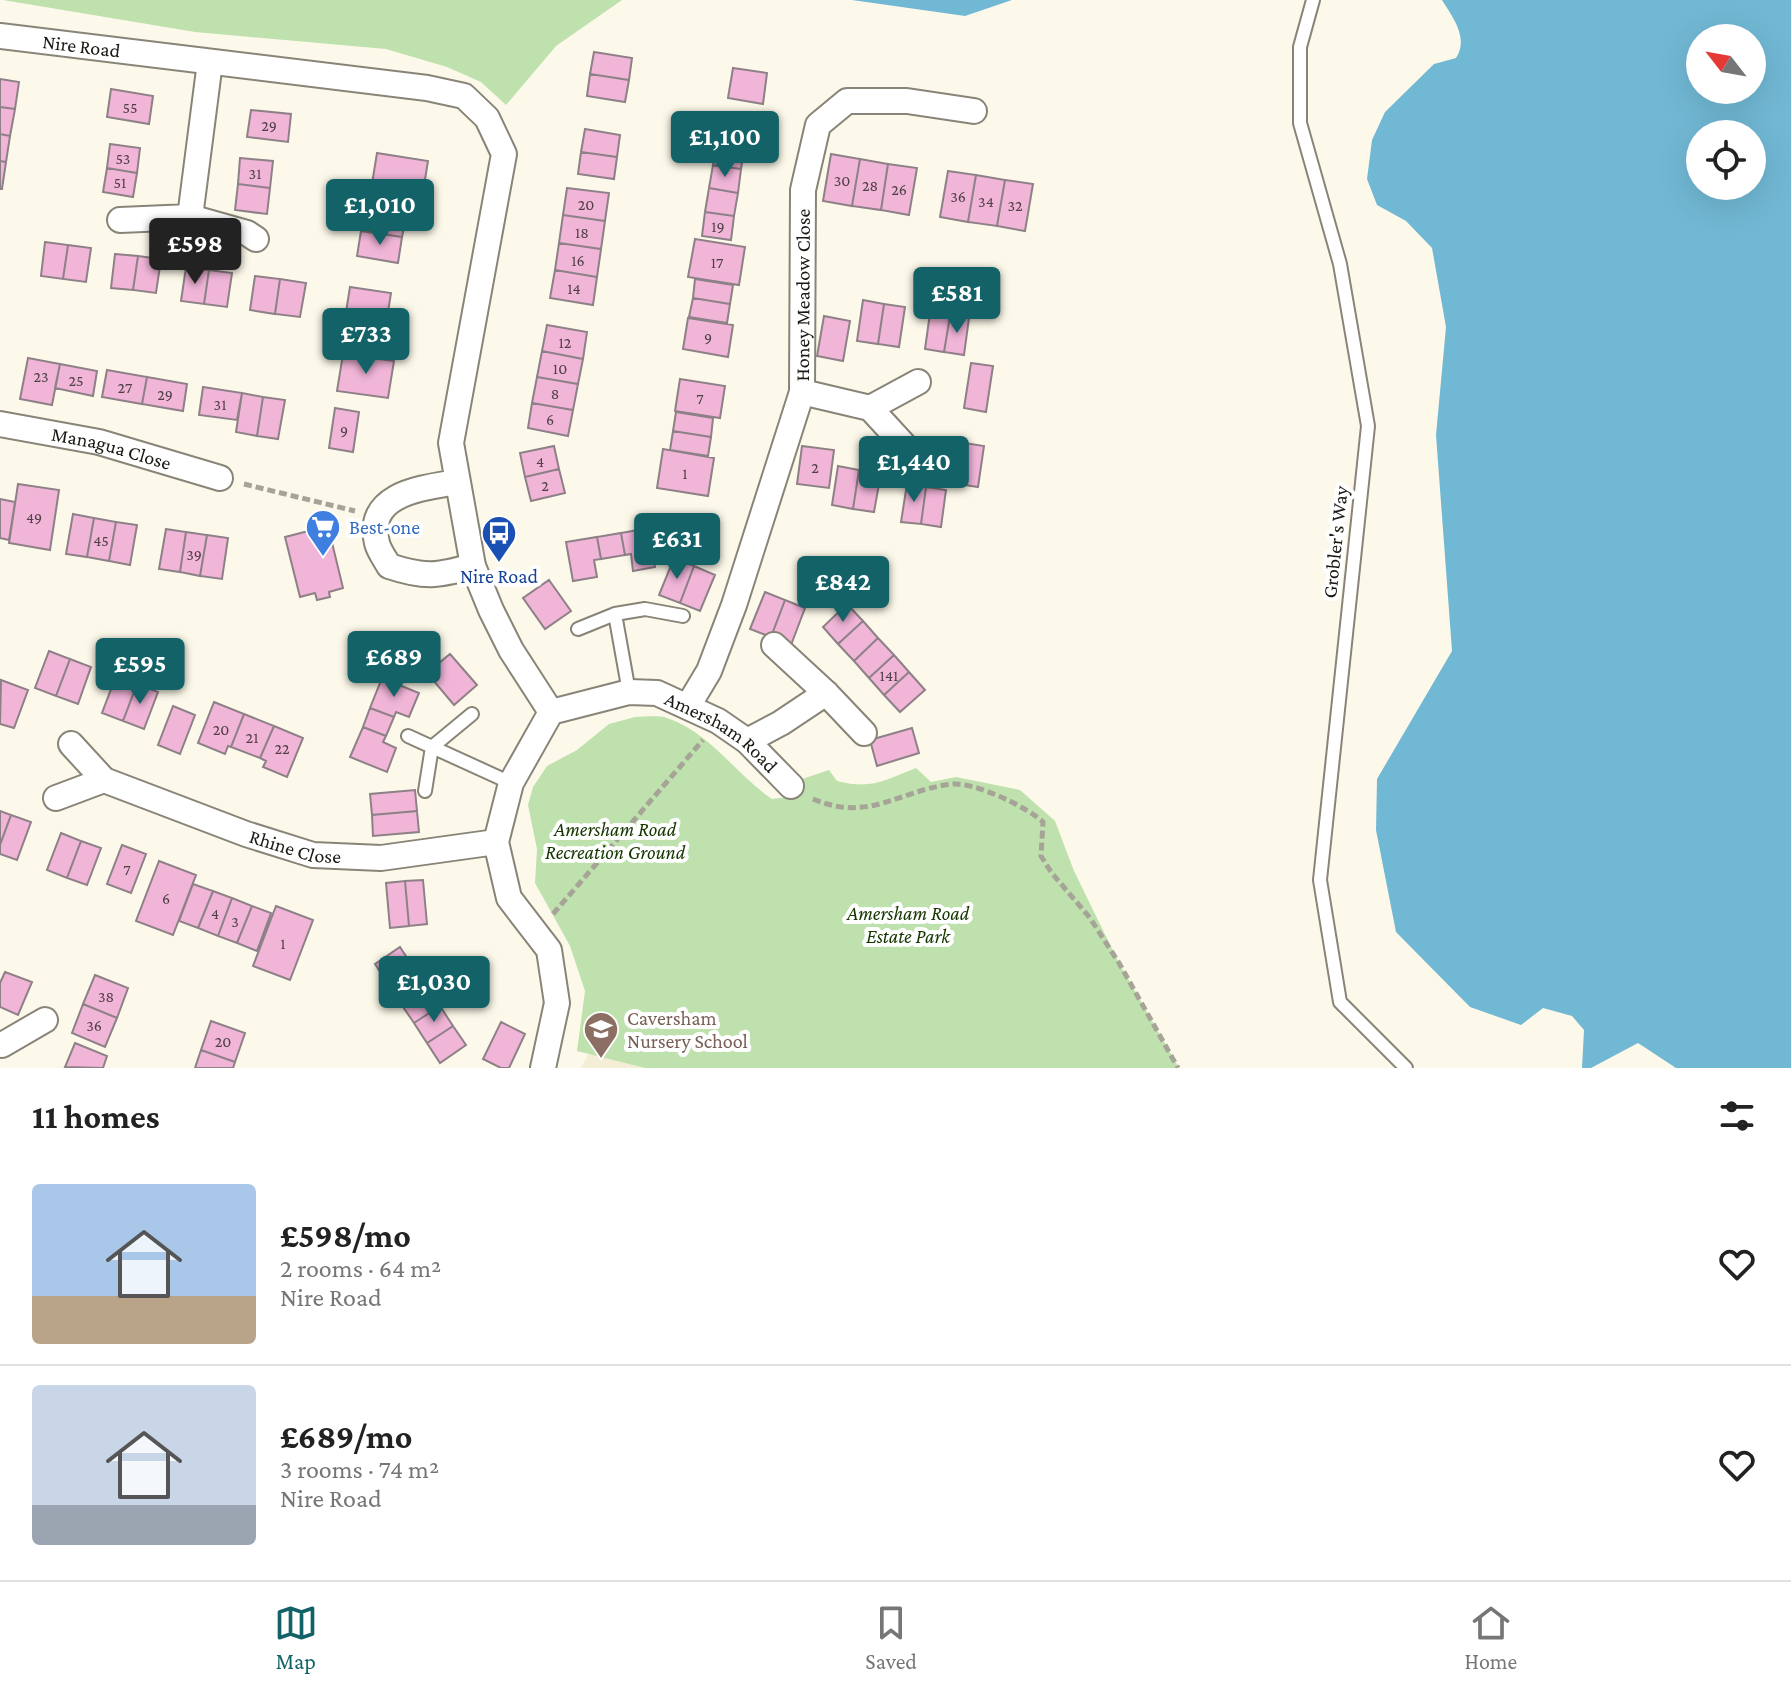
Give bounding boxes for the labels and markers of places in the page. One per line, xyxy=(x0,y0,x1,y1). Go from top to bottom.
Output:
pin: £1,100 xyxy=(660,111,790,179)
pin: £1,010 xyxy=(315,179,445,247)
pin: £598 xyxy=(148,218,242,286)
pin: £581 xyxy=(910,267,1004,335)
pin: £733 xyxy=(319,308,413,376)
pin: £1,440 xyxy=(849,436,979,504)
supermarket icon: Best-one xyxy=(304,508,342,558)
pin: £631 xyxy=(630,513,724,581)
bus stop icon: Nire Road xyxy=(480,514,518,564)
place label: Best-one xyxy=(349,516,420,538)
pin: £842 xyxy=(796,556,890,624)
place label: Nire Road xyxy=(460,565,539,587)
pin: £689 xyxy=(347,631,441,699)
pin: £595 xyxy=(93,638,187,706)
pin: £1,030 xyxy=(369,956,499,1024)
place label: Caversham Nursery School xyxy=(627,1007,748,1053)
school or university icon: Caversham Nursery School xyxy=(582,1010,620,1060)

